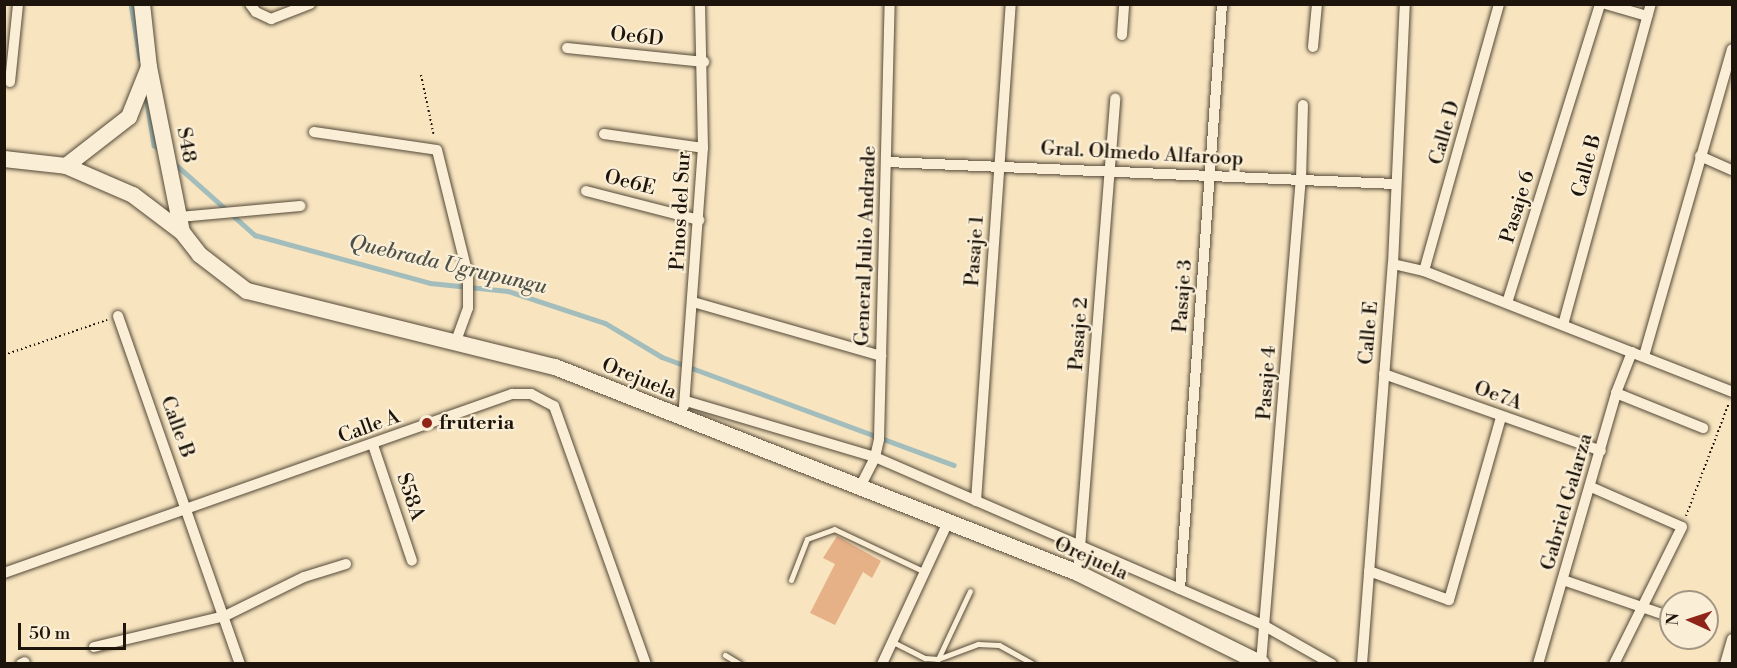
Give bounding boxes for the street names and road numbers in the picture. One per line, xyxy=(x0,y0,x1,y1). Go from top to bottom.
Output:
street label: Oe6D xyxy=(609,22,665,52)
street label: Calle D xyxy=(1424,98,1466,168)
street label: S48 xyxy=(171,125,201,165)
street label: Calle B xyxy=(1567,132,1607,200)
street label: Gral. Olmedo Alfaroop xyxy=(1040,137,1244,171)
street label: General Julio Andrade xyxy=(851,145,881,347)
street label: Pinos del Sur xyxy=(666,151,696,271)
street label: Oe6E xyxy=(602,165,658,201)
street label: Pasaje 6 xyxy=(1496,168,1540,246)
street label: Pasaje 1 xyxy=(961,215,989,287)
street label: Pasaje 3 xyxy=(1168,259,1198,333)
street label: Pasaje 2 xyxy=(1064,296,1094,372)
street label: Calle E xyxy=(1354,300,1384,366)
street label: Pasaje 4 xyxy=(1252,345,1282,421)
street label: Orejuela xyxy=(598,353,680,405)
street label: Oe7A xyxy=(1471,376,1525,416)
street label: Calle B xyxy=(155,393,199,461)
street label: Calle A xyxy=(335,405,403,449)
street label: Gabriel Galarza xyxy=(1536,431,1598,573)
street label: S58A xyxy=(391,470,429,524)
street label: Orejuela xyxy=(1050,532,1132,586)

